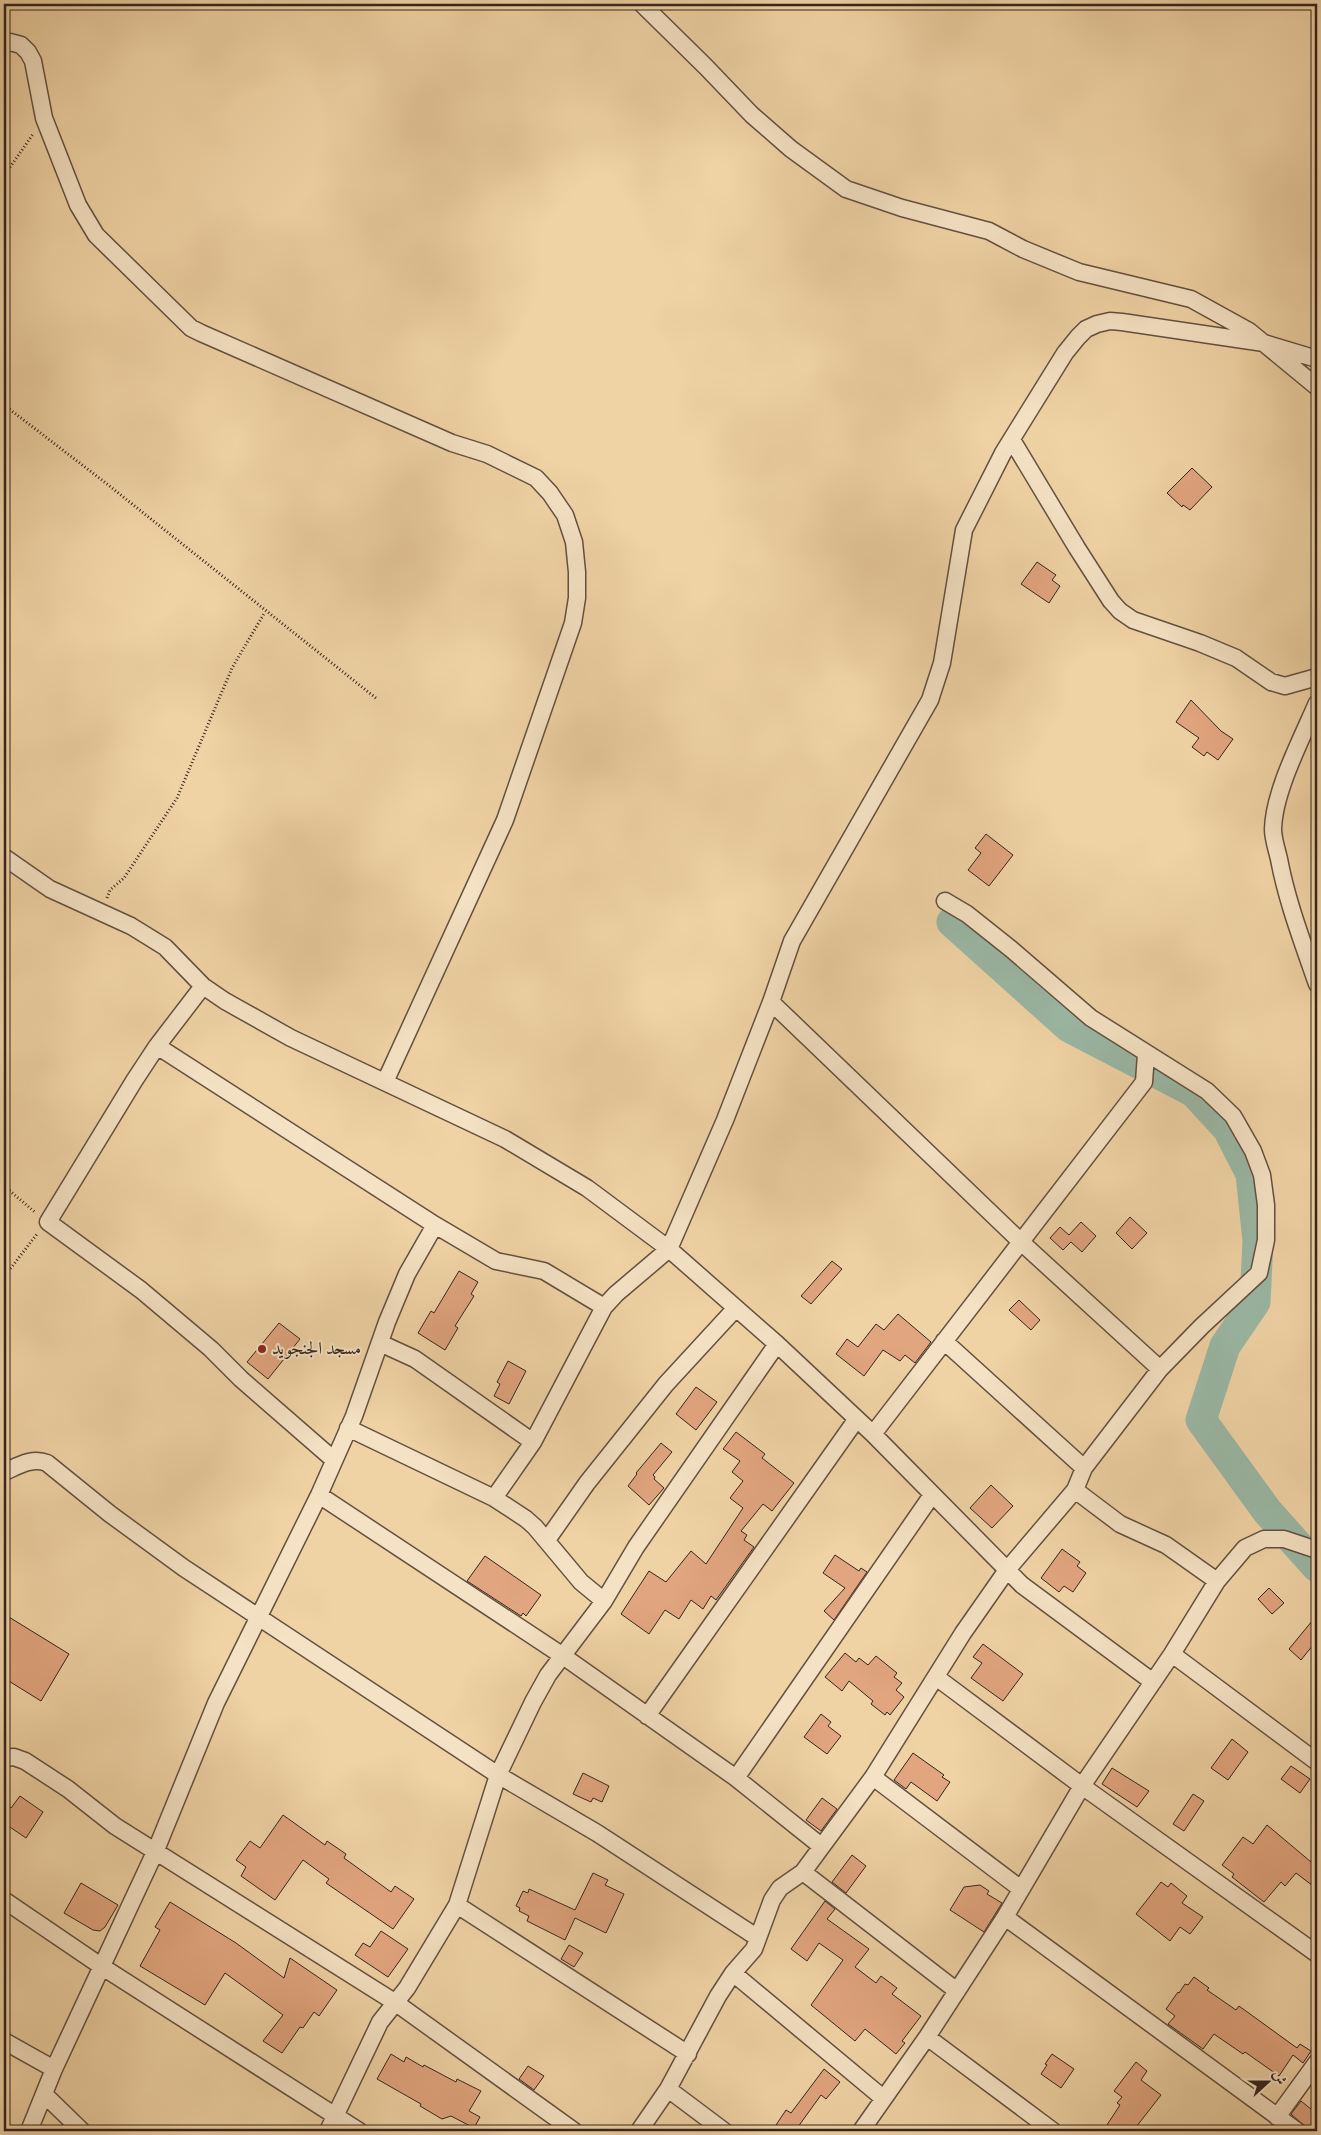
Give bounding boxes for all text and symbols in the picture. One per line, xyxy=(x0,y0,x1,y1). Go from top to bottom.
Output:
place label: مسجد الجنجويد xyxy=(272,1338,361,1361)
marker: مسجد الجنجويد xyxy=(256,1343,268,1355)
north arrow xyxy=(1244,2058,1294,2108)
text: ش xyxy=(1268,2068,1290,2088)

